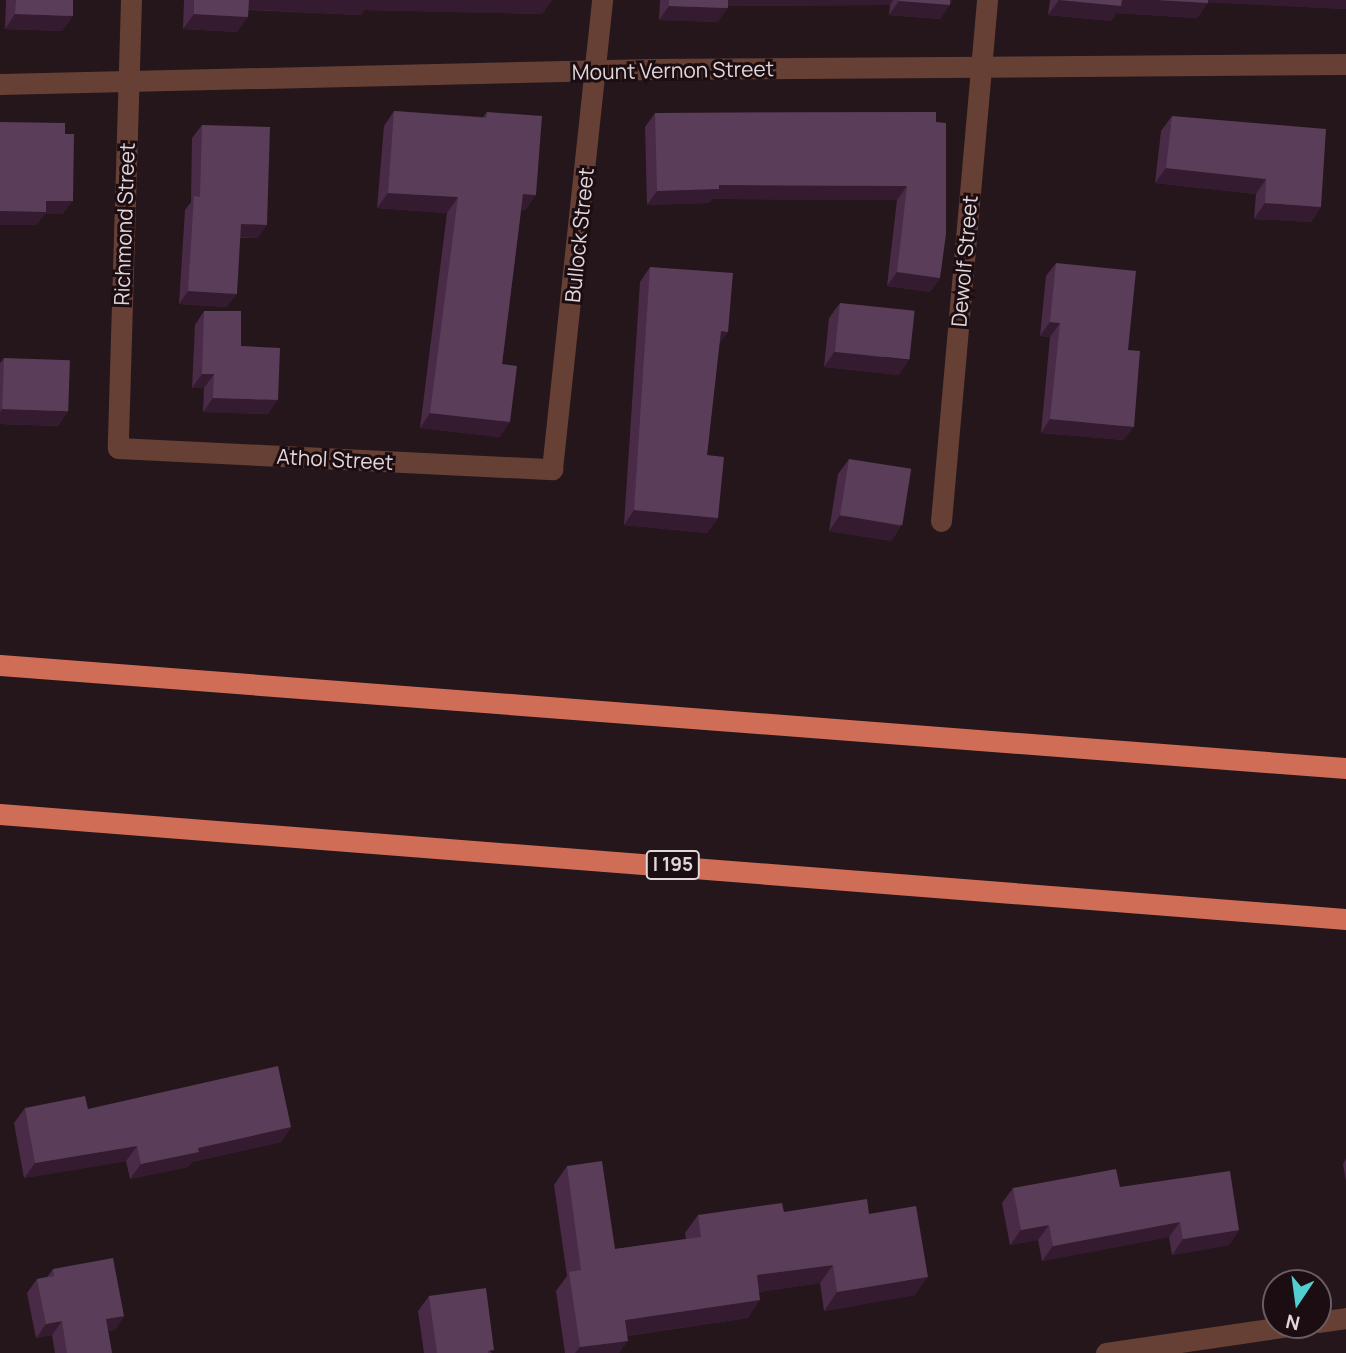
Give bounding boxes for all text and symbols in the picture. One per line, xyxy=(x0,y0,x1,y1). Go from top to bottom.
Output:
street label: Mount Vernon Street xyxy=(572,56,774,84)
street label: Richmond Street xyxy=(109,142,139,306)
street label: Bullock Street xyxy=(559,166,599,304)
street label: Dewolf Street xyxy=(946,194,982,328)
street label: Athol Street xyxy=(276,443,394,475)
road number: I 195 xyxy=(645,850,701,880)
north arrow xyxy=(1262,1269,1332,1339)
text: N xyxy=(1283,1308,1302,1337)

